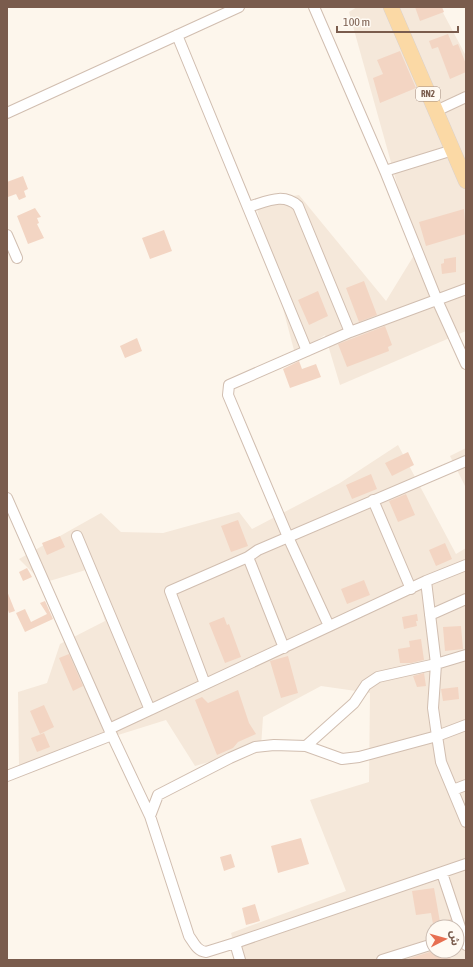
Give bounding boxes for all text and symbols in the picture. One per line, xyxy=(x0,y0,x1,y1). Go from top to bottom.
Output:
scale bar xyxy=(337,8,458,34)
text: 100 m xyxy=(343,15,370,29)
road number: RN2 xyxy=(416,87,440,101)
north arrow xyxy=(425,919,465,959)
text: ش xyxy=(447,930,462,946)

